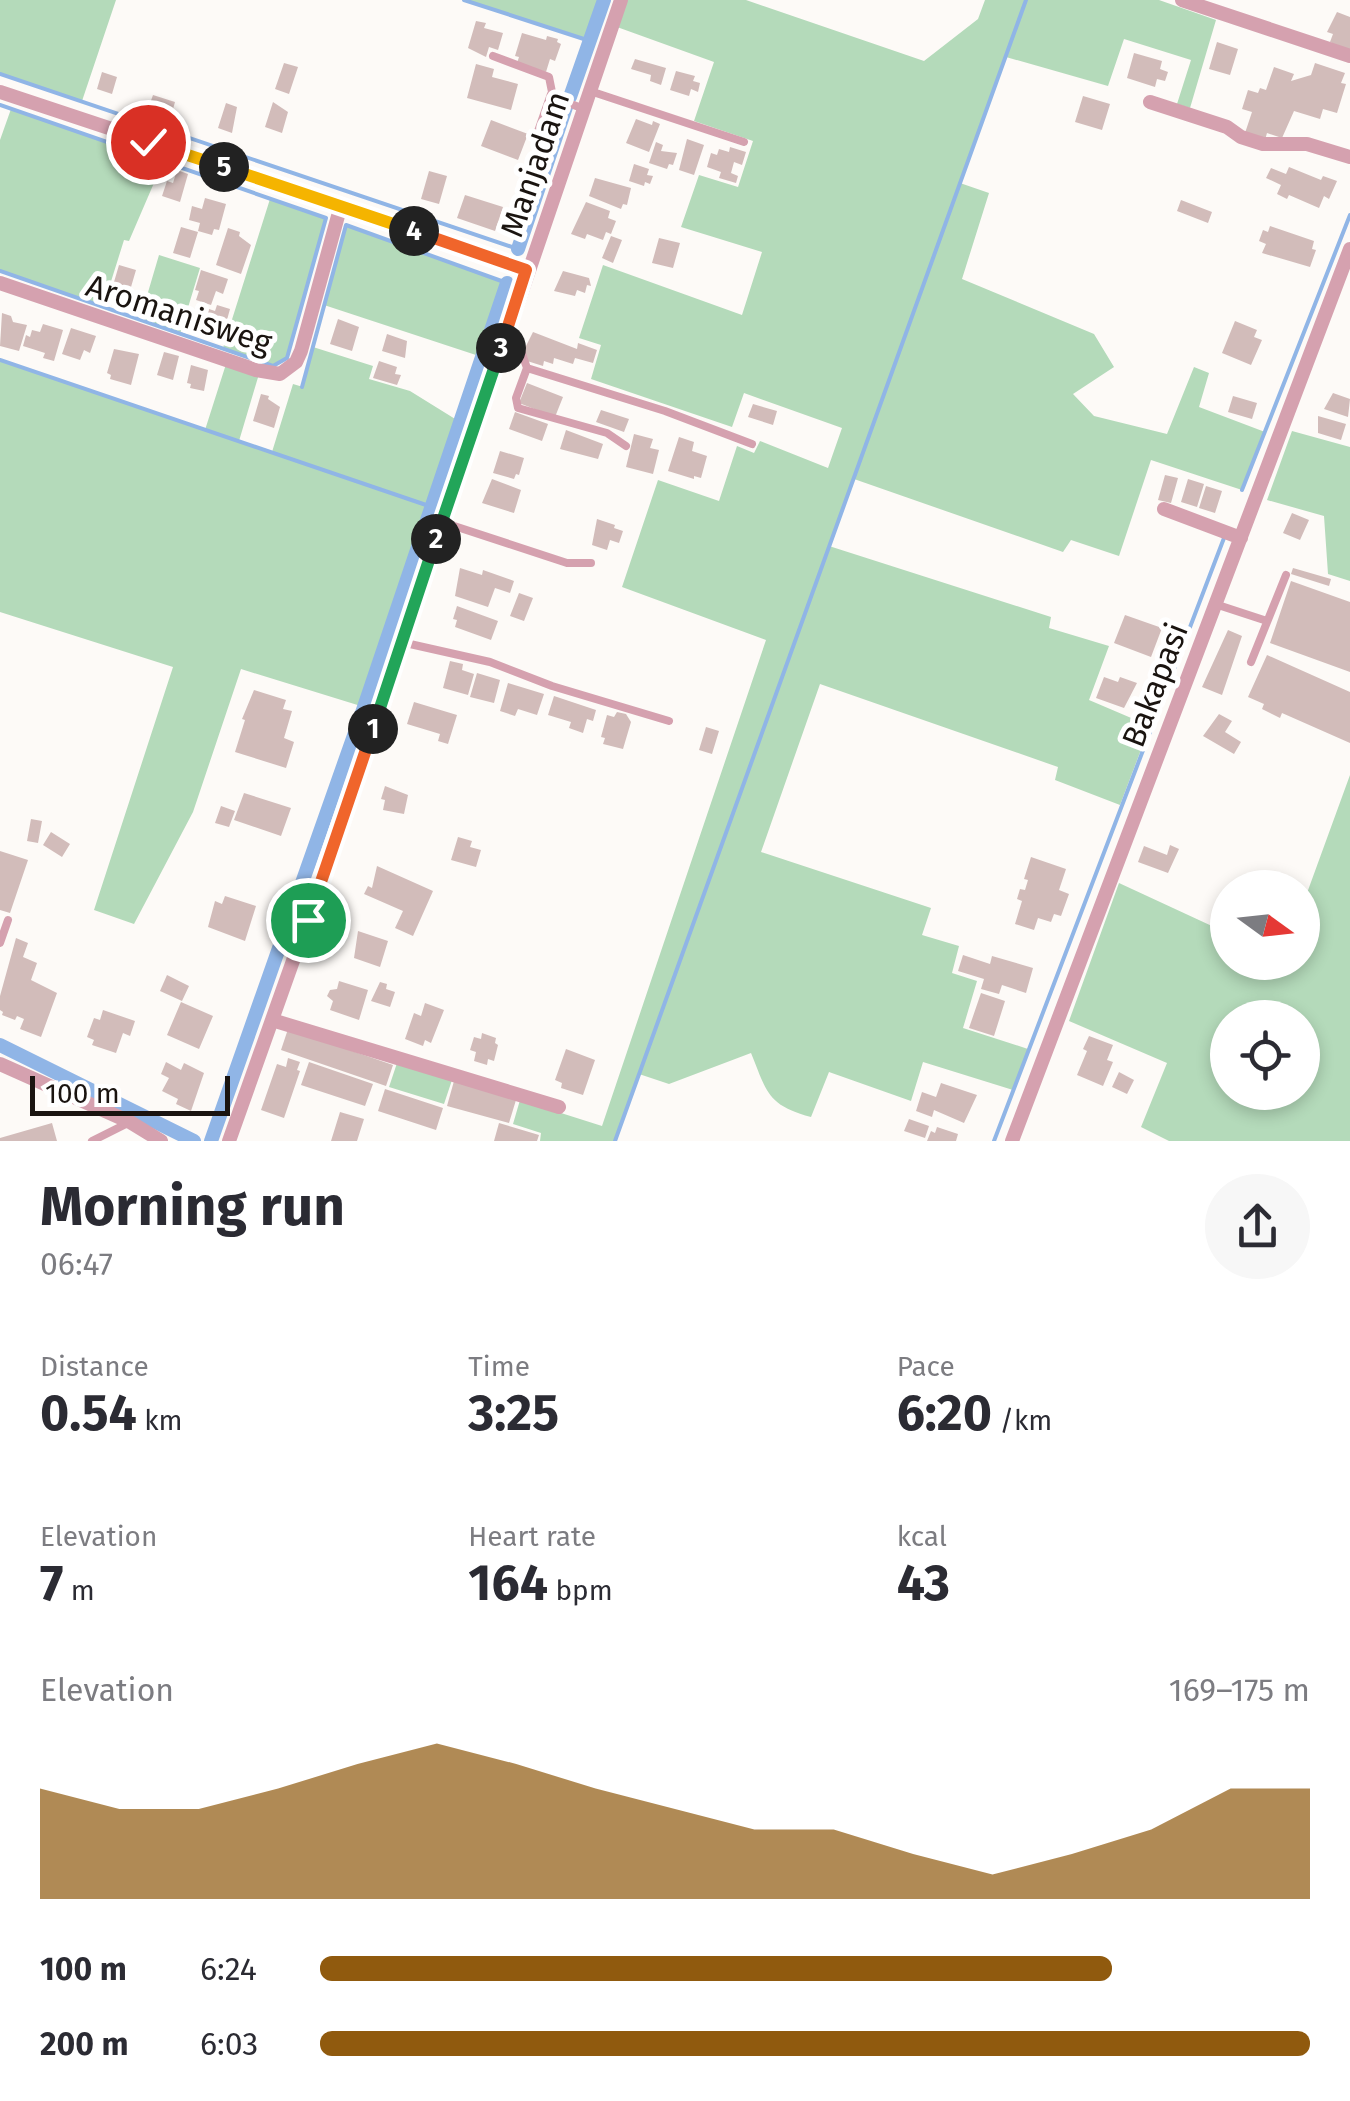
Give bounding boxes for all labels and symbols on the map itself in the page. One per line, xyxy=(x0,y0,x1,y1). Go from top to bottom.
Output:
street label: Manjadam xyxy=(492,86,578,242)
pin xyxy=(106,100,191,185)
pin: 5 xyxy=(199,142,249,192)
pin: 4 xyxy=(389,206,439,256)
street label: Aromanisweg xyxy=(81,266,277,362)
pin: 3 xyxy=(476,323,526,373)
pin: 2 xyxy=(411,514,461,564)
street label: Bakapasi xyxy=(1114,618,1196,752)
pin: 1 xyxy=(348,704,398,754)
north arrow xyxy=(1210,870,1320,980)
pin xyxy=(266,878,351,963)
scale bar xyxy=(30,1071,230,1116)

